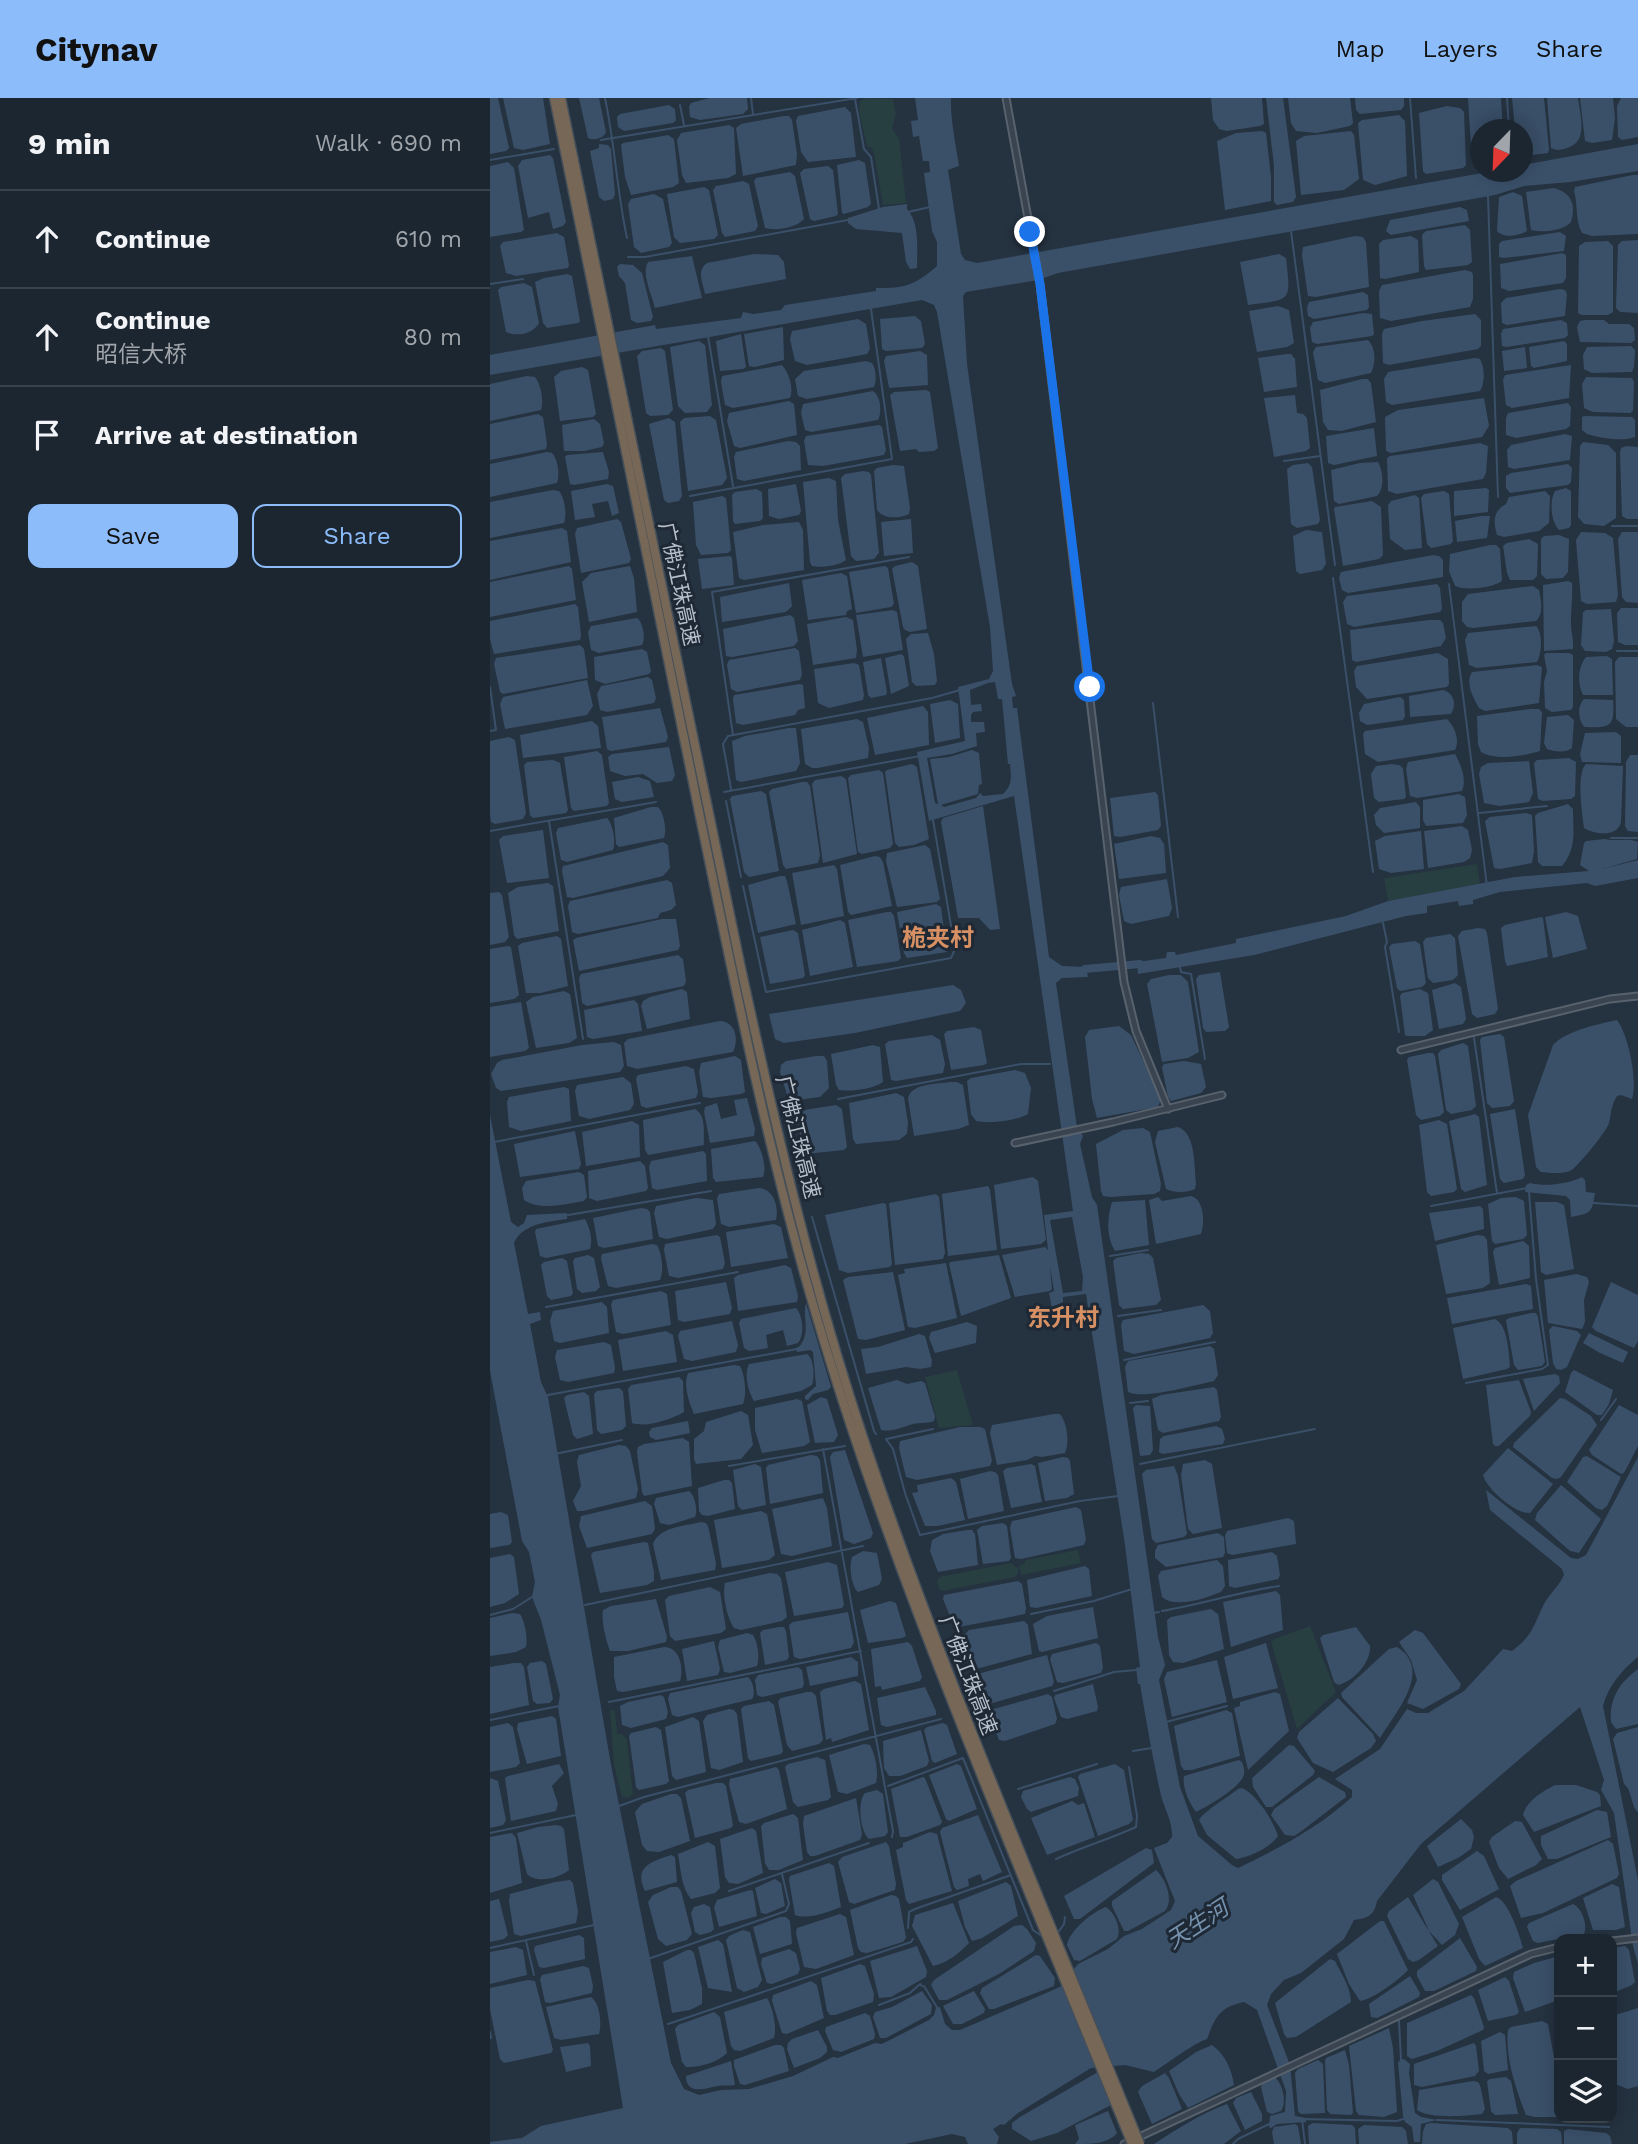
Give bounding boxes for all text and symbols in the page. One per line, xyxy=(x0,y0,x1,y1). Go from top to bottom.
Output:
text: Citynav xyxy=(35,30,157,69)
text: Map xyxy=(1336,35,1384,63)
text: Layers xyxy=(1422,35,1498,63)
text: Share xyxy=(1536,35,1603,63)
north arrow xyxy=(1470,119,1533,182)
text: 9 min xyxy=(28,126,111,161)
text: Walk · 690 m xyxy=(315,130,462,157)
route end xyxy=(1014,216,1045,247)
icon: ahead xyxy=(28,220,66,258)
text: Continue xyxy=(95,224,211,254)
text: 610 m xyxy=(395,226,462,253)
text: Continue xyxy=(95,305,211,335)
icon: ahead xyxy=(28,318,66,356)
text: 80 m xyxy=(404,324,462,351)
text: 昭信大桥 xyxy=(95,341,187,368)
icon: arrive xyxy=(28,416,66,454)
text: Arrive at destination xyxy=(95,420,358,450)
button: Save xyxy=(28,504,238,568)
button: Share xyxy=(252,504,462,568)
street label: 广佛江珠高速 xyxy=(654,520,705,648)
route start xyxy=(1074,671,1105,702)
district label: 桅夹村 xyxy=(902,924,974,952)
street label: 广佛江珠高速 xyxy=(771,1073,826,1201)
district label: 东升村 xyxy=(1027,1304,1099,1332)
street label: 广佛江珠高速 xyxy=(934,1612,1003,1738)
water label: 天生河 xyxy=(1161,1892,1237,1955)
map controls xyxy=(1554,1934,1617,2123)
button: + xyxy=(1554,1934,1617,1997)
button: − xyxy=(1554,1997,1617,2060)
button: layers xyxy=(1554,2060,1617,2123)

